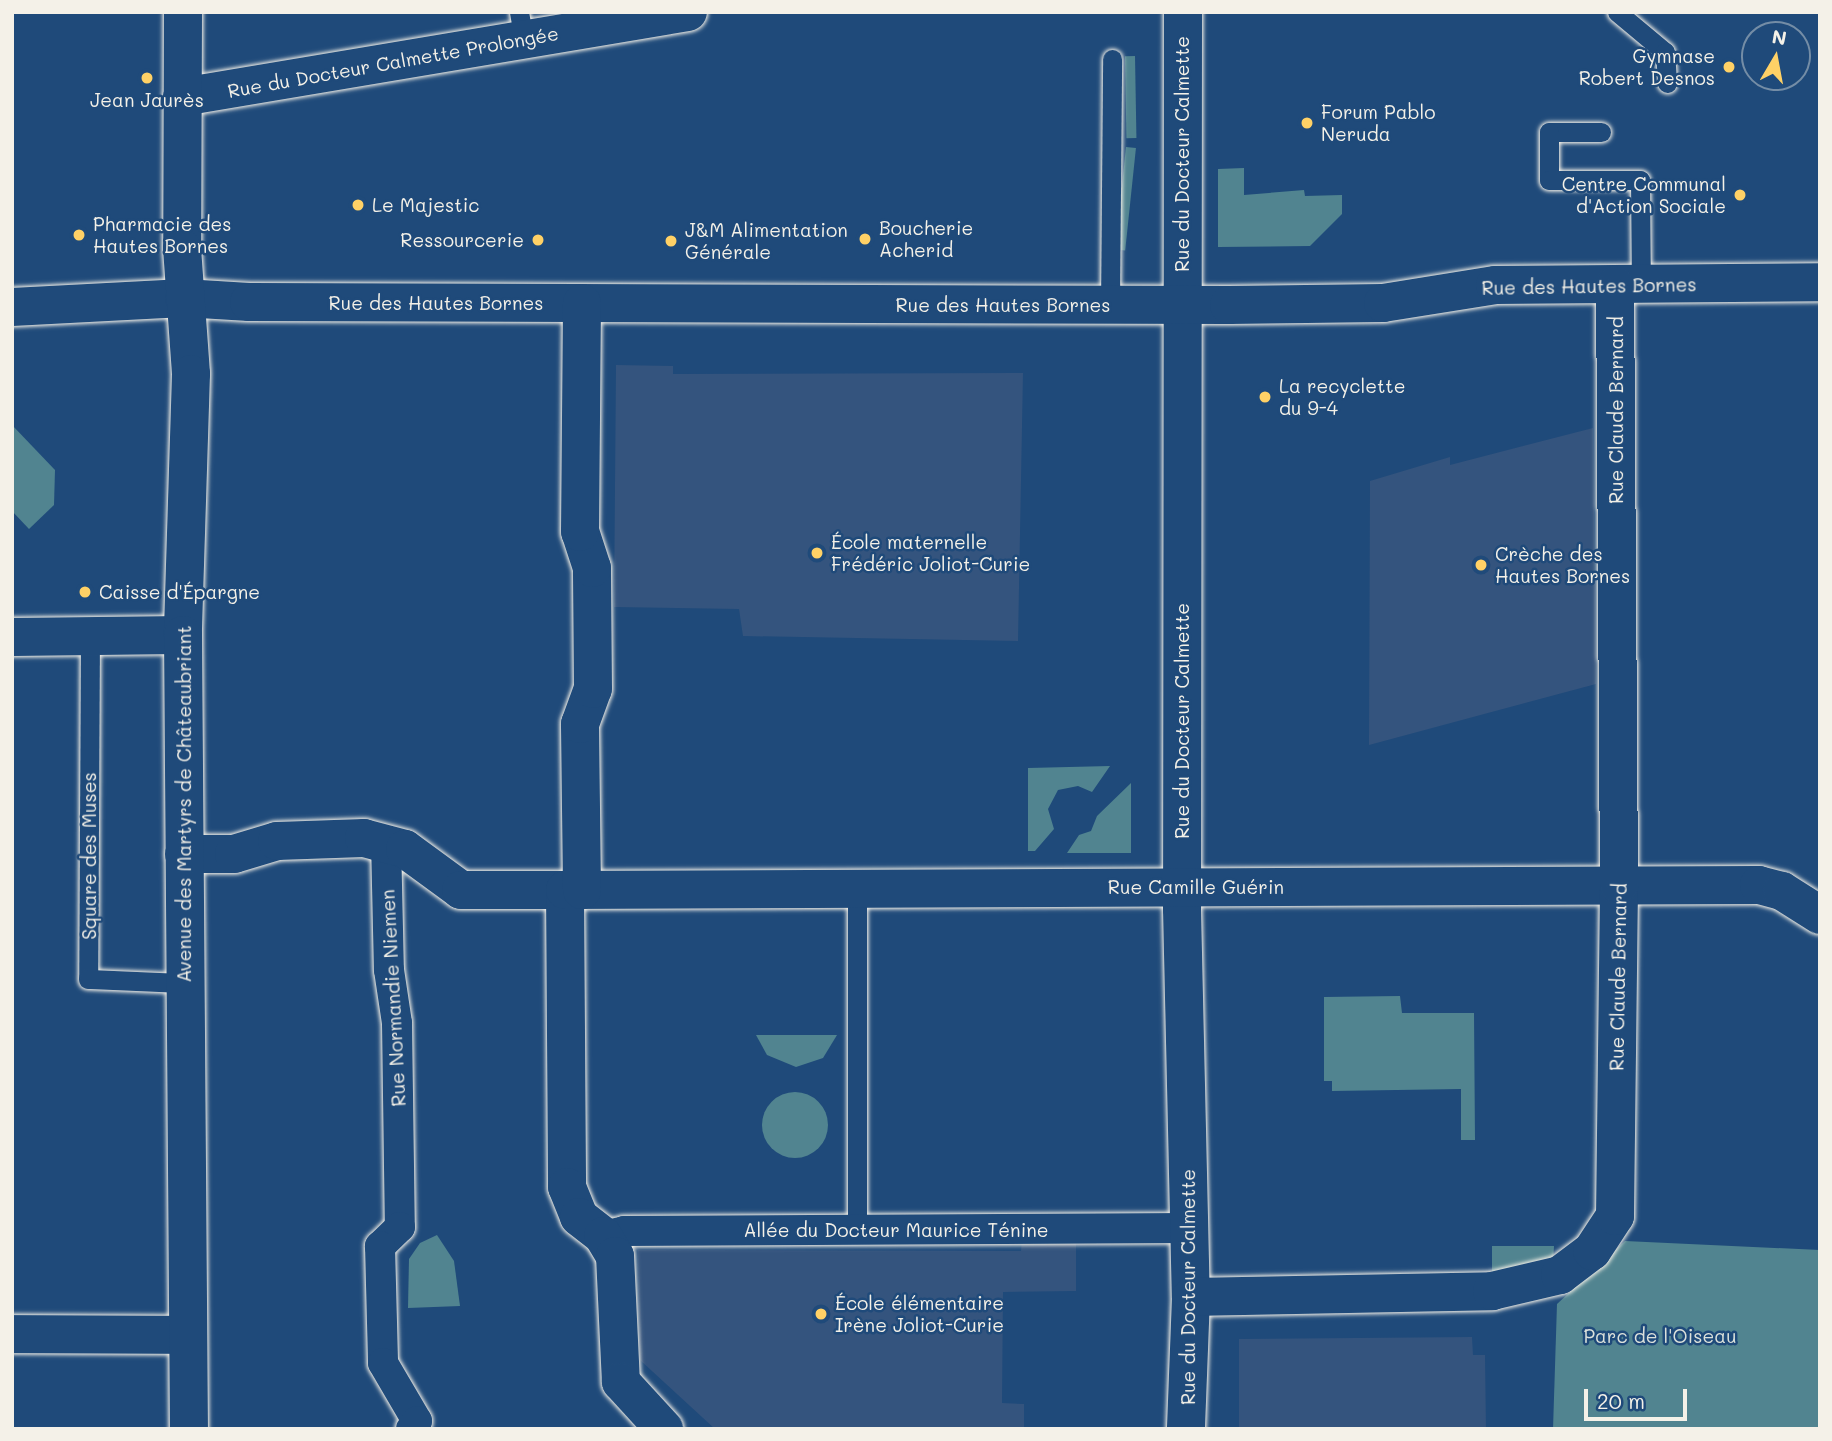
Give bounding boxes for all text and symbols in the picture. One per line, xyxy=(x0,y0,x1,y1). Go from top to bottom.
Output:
north arrow xyxy=(1741,21,1811,91)
street label: Rue du Docteur Calmette Prolongée xyxy=(226,22,560,102)
text: N xyxy=(1770,23,1789,50)
street label: Rue du Docteur Calmette xyxy=(1171,36,1193,272)
place label: Gymnase Robert Desnos xyxy=(1579,45,1715,89)
marker: Gymnase Robert Desnos xyxy=(1721,59,1737,75)
marker: Jean Jaurès xyxy=(139,70,155,86)
place label: Jean Jaurès xyxy=(90,89,204,111)
place label: Forum Pablo Neruda xyxy=(1321,101,1436,145)
marker: Forum Pablo Neruda xyxy=(1299,115,1315,131)
place label: Centre Communal d'Action Sociale xyxy=(1562,173,1726,217)
marker: Centre Communal d'Action Sociale xyxy=(1732,187,1748,203)
place label: Le Majestic xyxy=(372,194,480,216)
marker: Le Majestic xyxy=(350,197,366,213)
place label: Pharmacie des Hautes Bornes xyxy=(93,213,232,257)
place label: Boucherie Acherid xyxy=(879,217,973,261)
place label: J&M Alimentation Générale xyxy=(685,219,848,263)
marker: Pharmacie des Hautes Bornes xyxy=(71,227,87,243)
place label: Ressourcerie xyxy=(400,229,524,251)
marker: Boucherie Acherid xyxy=(857,231,873,247)
marker: Ressourcerie xyxy=(530,232,546,248)
marker: J&M Alimentation Générale xyxy=(663,233,679,249)
street label: Rue des Hautes Bornes xyxy=(1481,273,1697,299)
street label: Rue des Hautes Bornes xyxy=(329,292,543,314)
street label: Rue des Hautes Bornes xyxy=(896,294,1110,316)
street label: Rue Claude Bernard xyxy=(1605,316,1627,504)
place label: La recyclette du 9-4 xyxy=(1279,375,1405,419)
marker: La recyclette du 9-4 xyxy=(1257,389,1273,405)
place label: École maternelle Frédéric Joliot-Curie xyxy=(831,531,1030,575)
place label: Crèche des Hautes Bornes xyxy=(1495,543,1630,587)
marker: École maternelle Frédéric Joliot-Curie xyxy=(809,545,825,561)
marker: Crèche des Hautes Bornes xyxy=(1473,557,1489,573)
place label: Caisse d'Épargne xyxy=(99,581,260,603)
marker: Caisse d'Épargne xyxy=(77,584,93,600)
street label: Rue du Docteur Calmette xyxy=(1171,603,1193,839)
street label: Avenue des Martyrs de Châteaubriant xyxy=(173,625,195,983)
street label: Square des Muses xyxy=(78,772,100,940)
street label: Rue Camille Guérin xyxy=(1108,876,1284,898)
street label: Rue Claude Bernard xyxy=(1605,883,1631,1071)
street label: Rue Normandie Niemen xyxy=(376,889,410,1107)
street label: Rue du Docteur Calmette xyxy=(1177,1169,1199,1405)
street label: Allée du Docteur Maurice Ténine xyxy=(743,1219,1049,1241)
place label: École élémentaire Irène Joliot-Curie xyxy=(835,1292,1004,1336)
marker: École élémentaire Irène Joliot-Curie xyxy=(813,1306,829,1322)
park label: Parc de l'Oiseau xyxy=(1583,1325,1737,1347)
scale bar xyxy=(1587,1374,1690,1418)
text: 20 m xyxy=(1597,1387,1645,1414)

